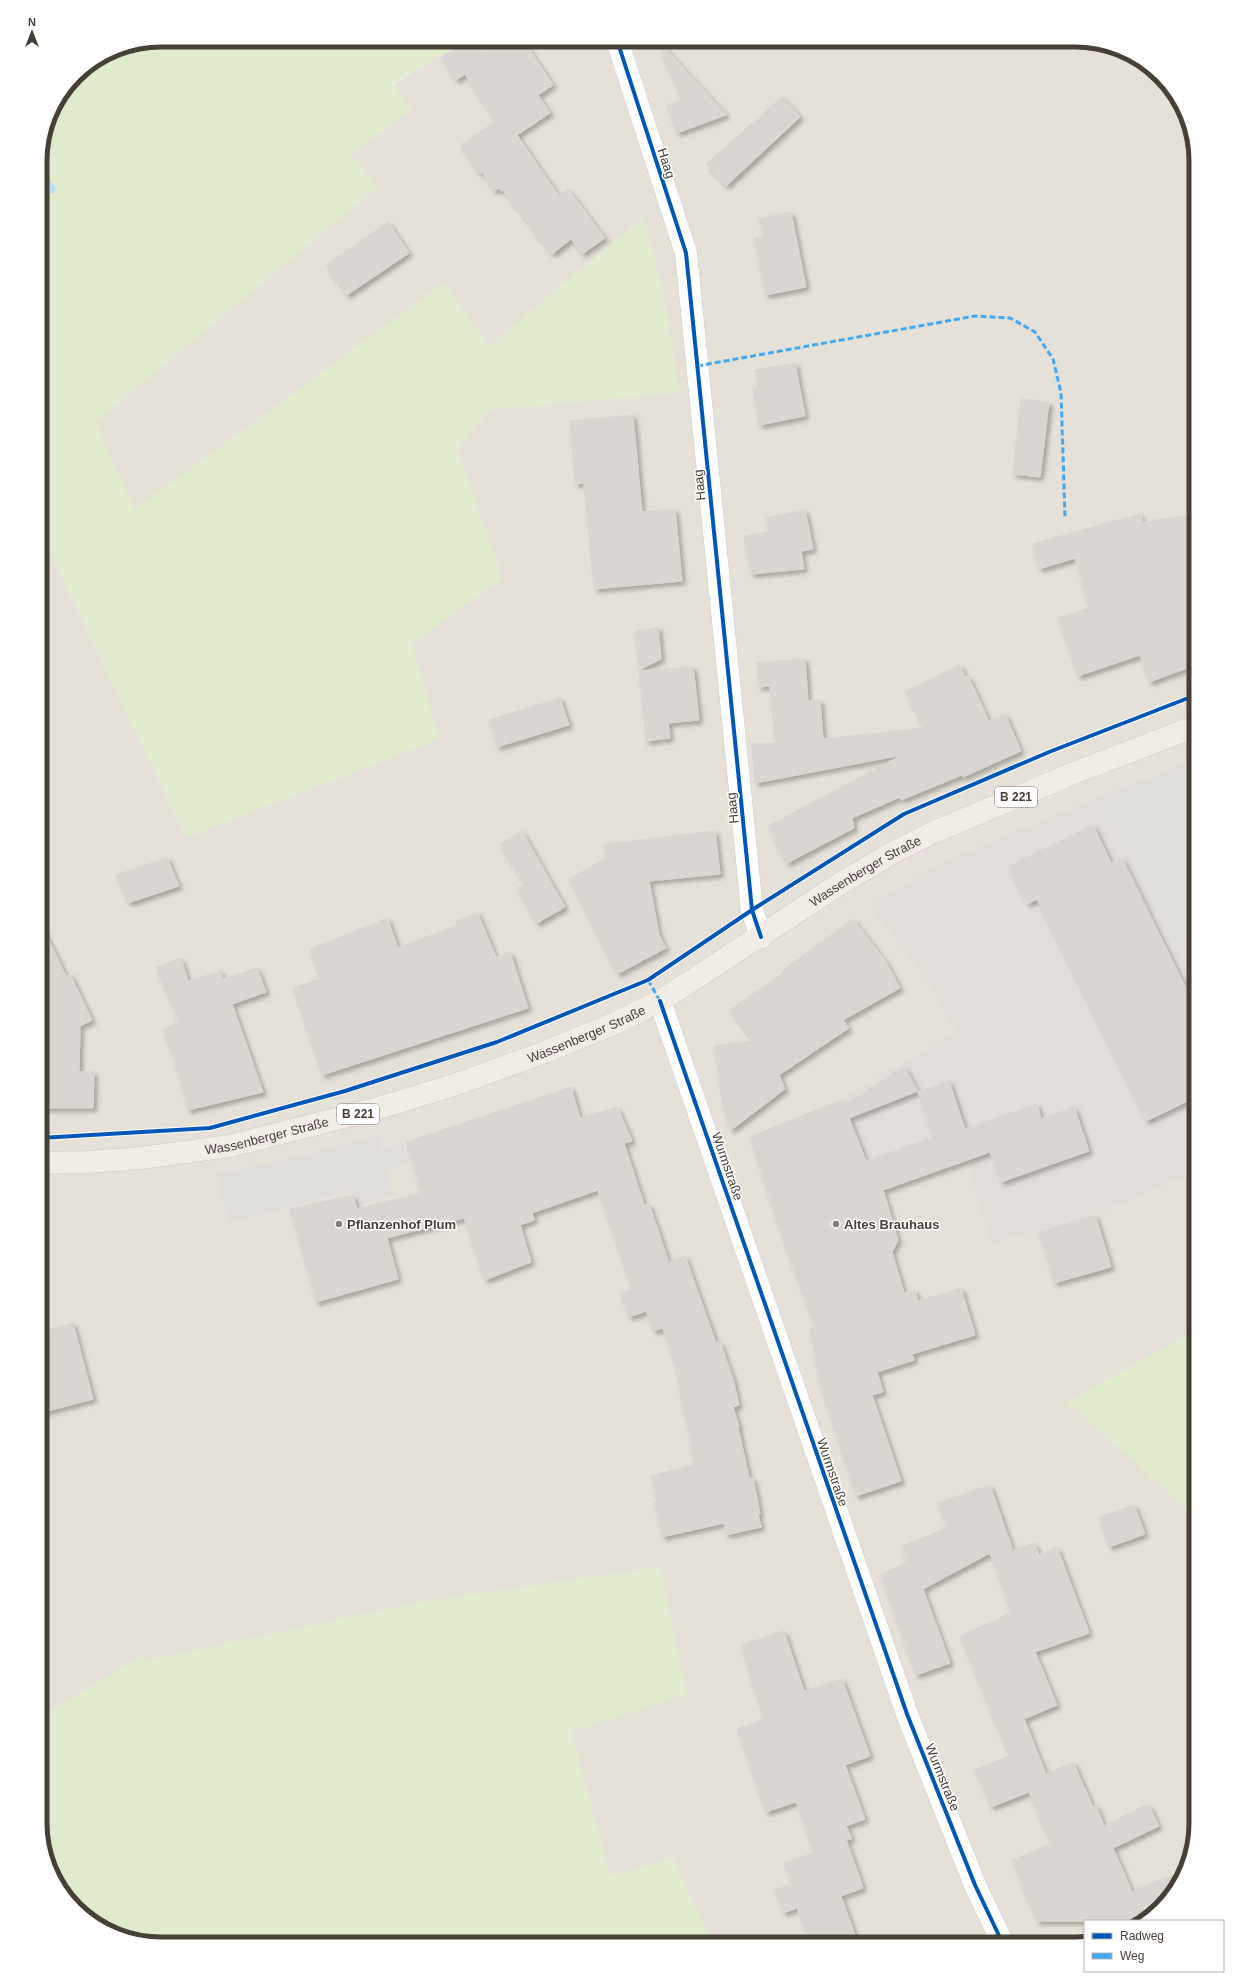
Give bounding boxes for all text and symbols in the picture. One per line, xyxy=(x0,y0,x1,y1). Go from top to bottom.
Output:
north arrow xyxy=(12,12,52,52)
text: N xyxy=(28,16,36,28)
street label: Haag xyxy=(655,146,678,180)
street label: Haag xyxy=(690,469,709,501)
road number: B 221 xyxy=(995,787,1037,807)
street label: Haag xyxy=(723,792,742,824)
street label: Wassenberger Straße xyxy=(807,833,924,910)
street label: Wassenberger Straße xyxy=(525,1002,648,1066)
road number: B 221 xyxy=(337,1104,379,1124)
street label: Wassenberger Straße xyxy=(204,1114,330,1157)
street label: Wurmstraße xyxy=(709,1130,746,1202)
place label: Pflanzenhof Plum xyxy=(347,1217,456,1232)
place label: Altes Brauhaus xyxy=(844,1217,939,1232)
marker: Pflanzenhof Plum xyxy=(334,1219,344,1229)
marker: Altes Brauhaus xyxy=(831,1219,841,1229)
street label: Wurmstraße xyxy=(814,1436,851,1508)
street label: Wurmstraße xyxy=(922,1741,963,1813)
legend xyxy=(1084,1920,1224,1972)
text: Radweg xyxy=(1120,1929,1164,1943)
text: Weg xyxy=(1120,1949,1144,1963)

